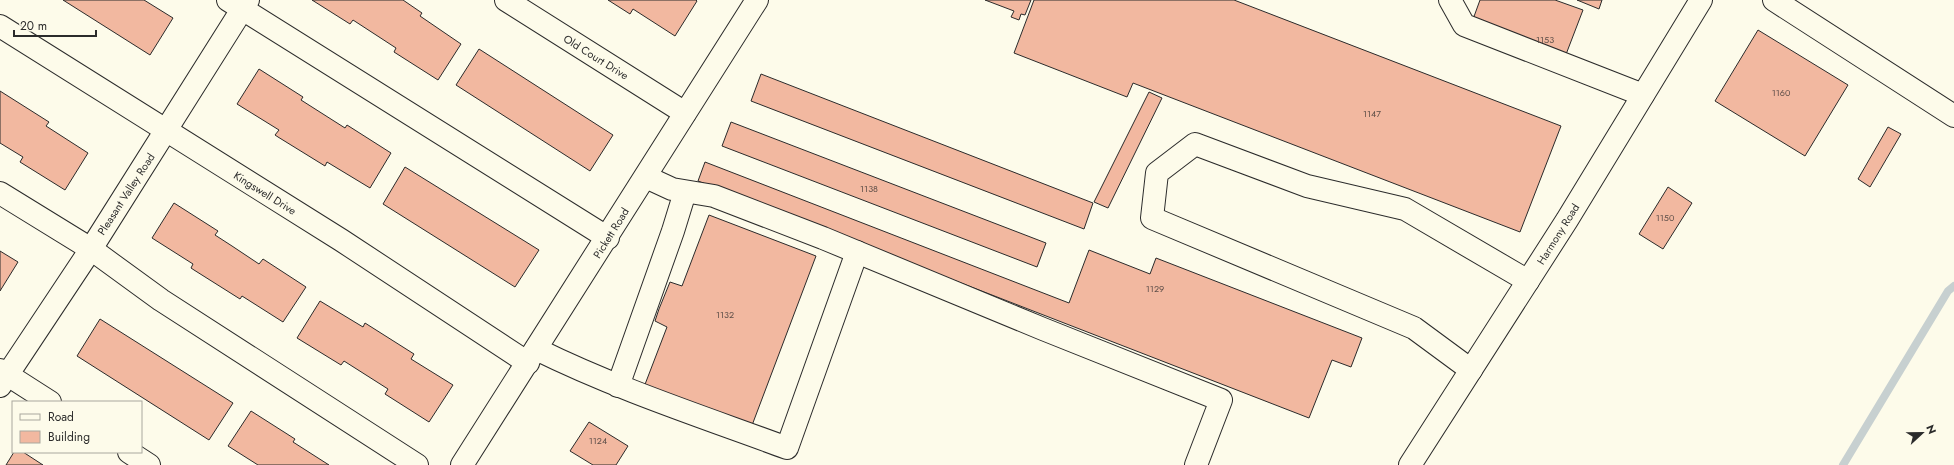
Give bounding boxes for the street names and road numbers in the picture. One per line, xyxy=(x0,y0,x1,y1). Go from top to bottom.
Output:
street label: Old Court Drive xyxy=(560,31,632,84)
street label: Pleasant Valley Road xyxy=(93,150,159,238)
street label: Kingswell Drive xyxy=(231,167,300,219)
street label: Harmony Road xyxy=(1533,200,1583,268)
street label: Pickett Road xyxy=(589,205,633,261)

